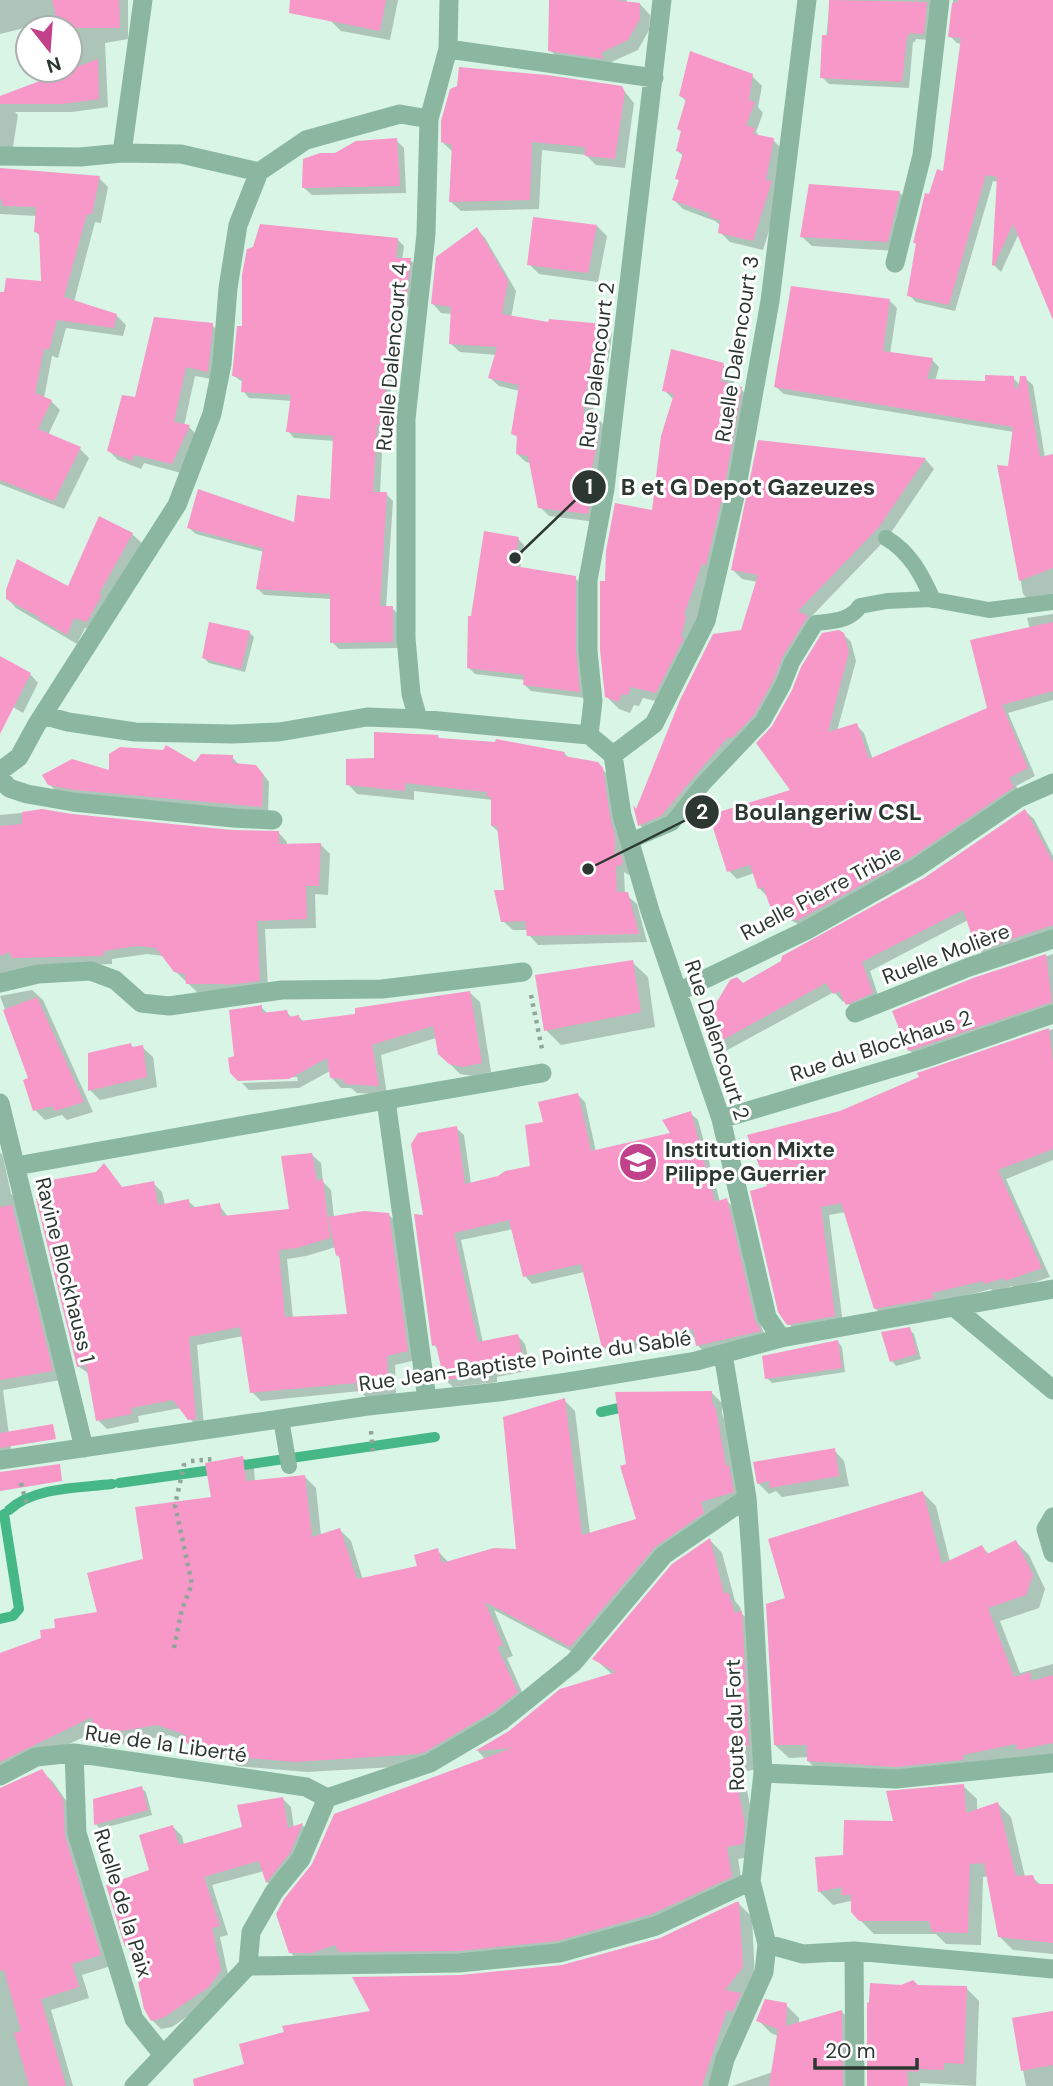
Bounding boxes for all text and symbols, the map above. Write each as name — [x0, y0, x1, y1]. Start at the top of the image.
north arrow — [14, 14, 84, 84]
text: N — [44, 51, 64, 79]
street label: Ruelle Dalencourt 3 — [708, 254, 766, 444]
street label: Ruelle Dalencourt 4 — [370, 262, 414, 452]
street label: Rue Dalencourt 2 — [573, 281, 621, 449]
callout: B et G Depot Gazeuzes — [572, 465, 889, 509]
text: B et G Depot Gazeuzes — [621, 472, 875, 502]
text: 1 — [585, 473, 593, 501]
callout: Boulangeriw CSL — [685, 790, 935, 834]
text: Boulangeriw CSL — [734, 797, 922, 827]
text: 2 — [696, 798, 708, 826]
street label: Ruelle Pierre Tribie — [736, 839, 906, 947]
street label: Ruelle Molière — [878, 917, 1014, 991]
street label: Rue Dalencourt 2 — [678, 956, 756, 1124]
street label: Rue du Blockhaus 2 — [787, 1003, 975, 1089]
place label: Institution Mixte Pilippe Guerrier — [665, 1136, 835, 1188]
school or university icon: Institution Mixte Pilippe Guerrier — [617, 1141, 659, 1183]
street label: Ravine Blockhauss 1 — [28, 1174, 102, 1366]
street label: Rue Jean-Baptiste Pointe du Sablé — [357, 1324, 693, 1398]
street label: Route du Fort — [719, 1659, 751, 1791]
street label: Rue de la Liberté — [83, 1719, 249, 1769]
street label: Ruelle de la Paix — [87, 1825, 159, 1981]
scale bar — [815, 2026, 916, 2070]
text: 20 m — [825, 2037, 876, 2065]

